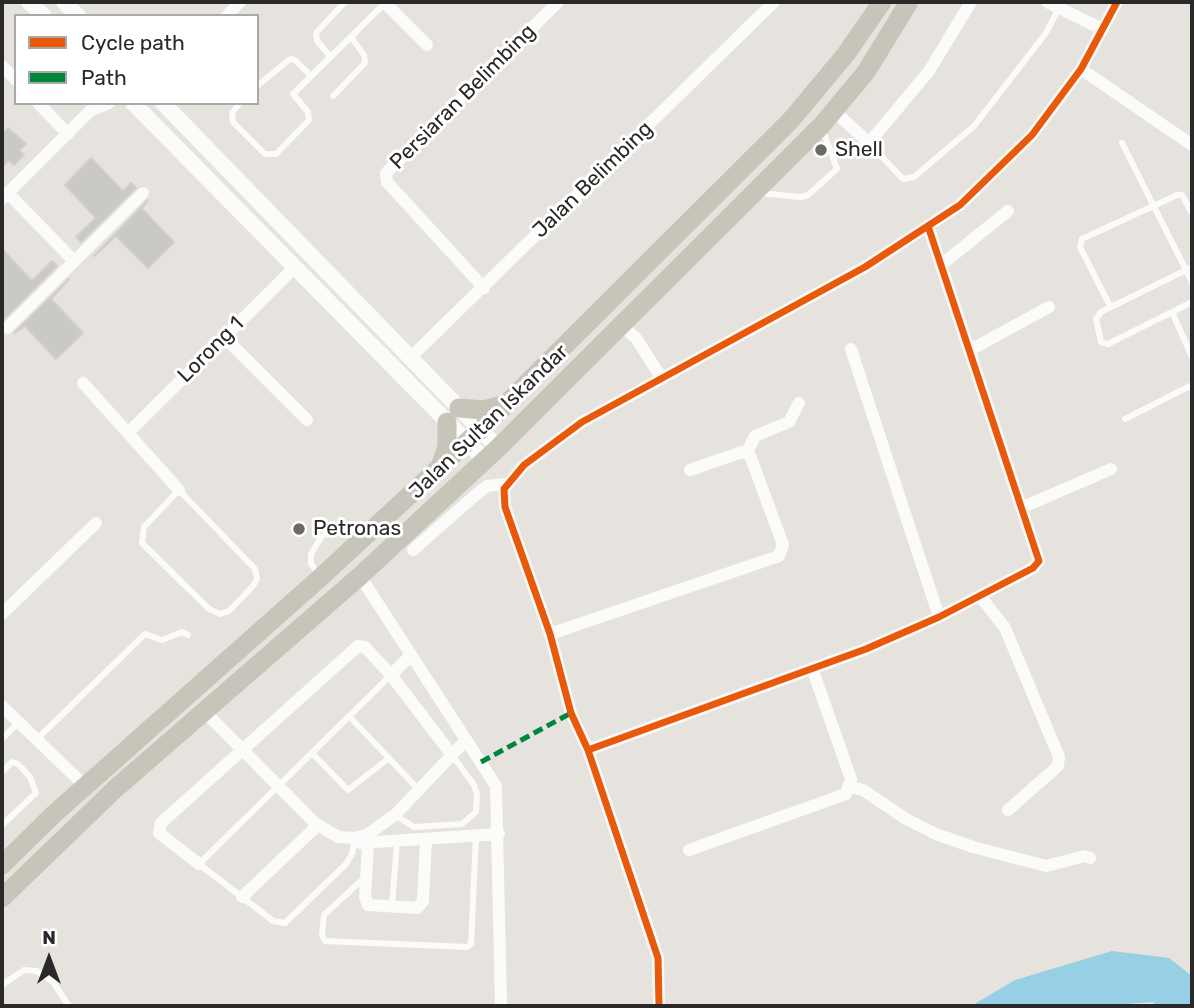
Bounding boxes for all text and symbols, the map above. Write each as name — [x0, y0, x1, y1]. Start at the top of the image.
legend — [14, 14, 259, 105]
street label: Persiaran Belimbing — [385, 19, 541, 175]
text: Cycle path — [81, 30, 185, 55]
text: Path — [81, 65, 127, 90]
street label: Jalan Belimbing — [528, 116, 658, 244]
place label: Shell — [835, 137, 883, 163]
marker: Shell — [813, 142, 829, 158]
street label: Lorong 1 — [173, 312, 249, 388]
street label: Jalan Sultan Iskandar — [404, 340, 574, 504]
place label: Petronas — [313, 516, 401, 542]
marker: Petronas — [291, 521, 307, 537]
north arrow — [14, 924, 84, 994]
text: N — [42, 926, 56, 949]

